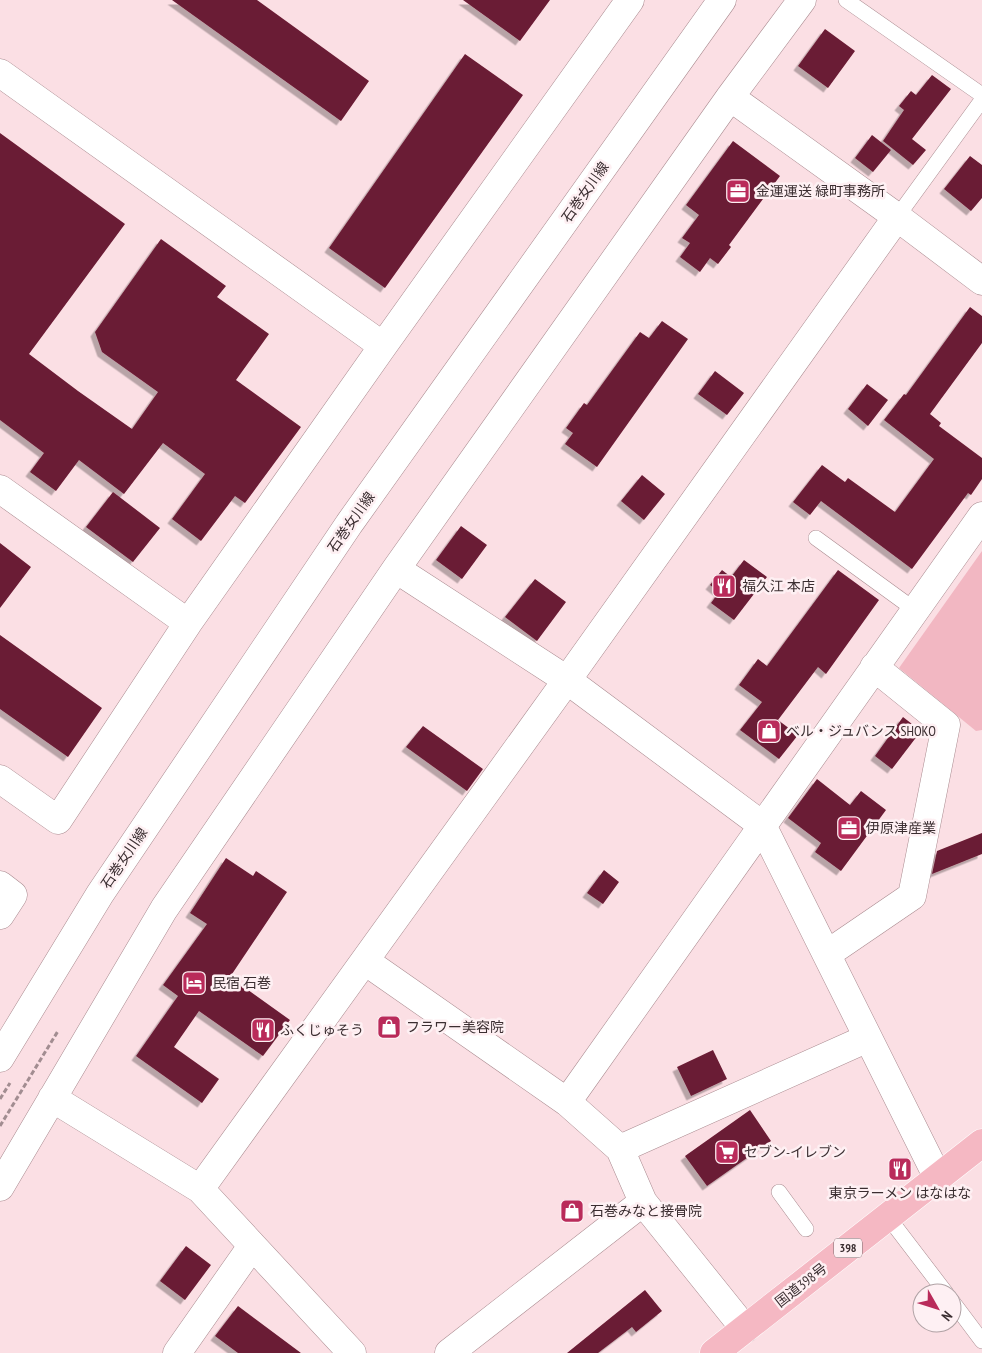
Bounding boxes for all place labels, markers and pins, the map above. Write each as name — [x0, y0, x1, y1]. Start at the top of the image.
office icon: 金運運送 緑町事務所 — [725, 178, 751, 204]
place label: 金運運送 緑町事務所 — [756, 182, 885, 200]
restaurant icon: 福久江 本店 — [711, 573, 737, 599]
place label: 福久江 本店 — [742, 577, 815, 595]
shop icon: ベル・ジュバンス SHOKO — [756, 718, 782, 744]
place label: ベル・ジュバンス SHOKO — [786, 722, 936, 740]
office icon: 伊原津産業 — [836, 815, 862, 841]
place label: 伊原津産業 — [866, 819, 936, 837]
hotel icon: 民宿 石巻 — [181, 970, 207, 996]
place label: 民宿 石巻 — [212, 974, 271, 992]
shop icon: フラワー美容院 — [376, 1014, 402, 1040]
restaurant icon: ふくじゅそう — [250, 1017, 276, 1043]
place label: フラワー美容院 — [406, 1018, 504, 1036]
place label: ふくじゅそう — [280, 1021, 364, 1039]
supermarket icon: セブン-イレブン — [714, 1139, 740, 1165]
place label: セブン-イレブン — [744, 1143, 846, 1161]
restaurant icon: 東京ラーメン はなはな — [887, 1156, 913, 1182]
place label: 東京ラーメン はなはな — [829, 1184, 971, 1202]
shop icon: 石巻みなと接骨院 — [559, 1198, 585, 1224]
place label: 石巻みなと接骨院 — [590, 1202, 702, 1220]

